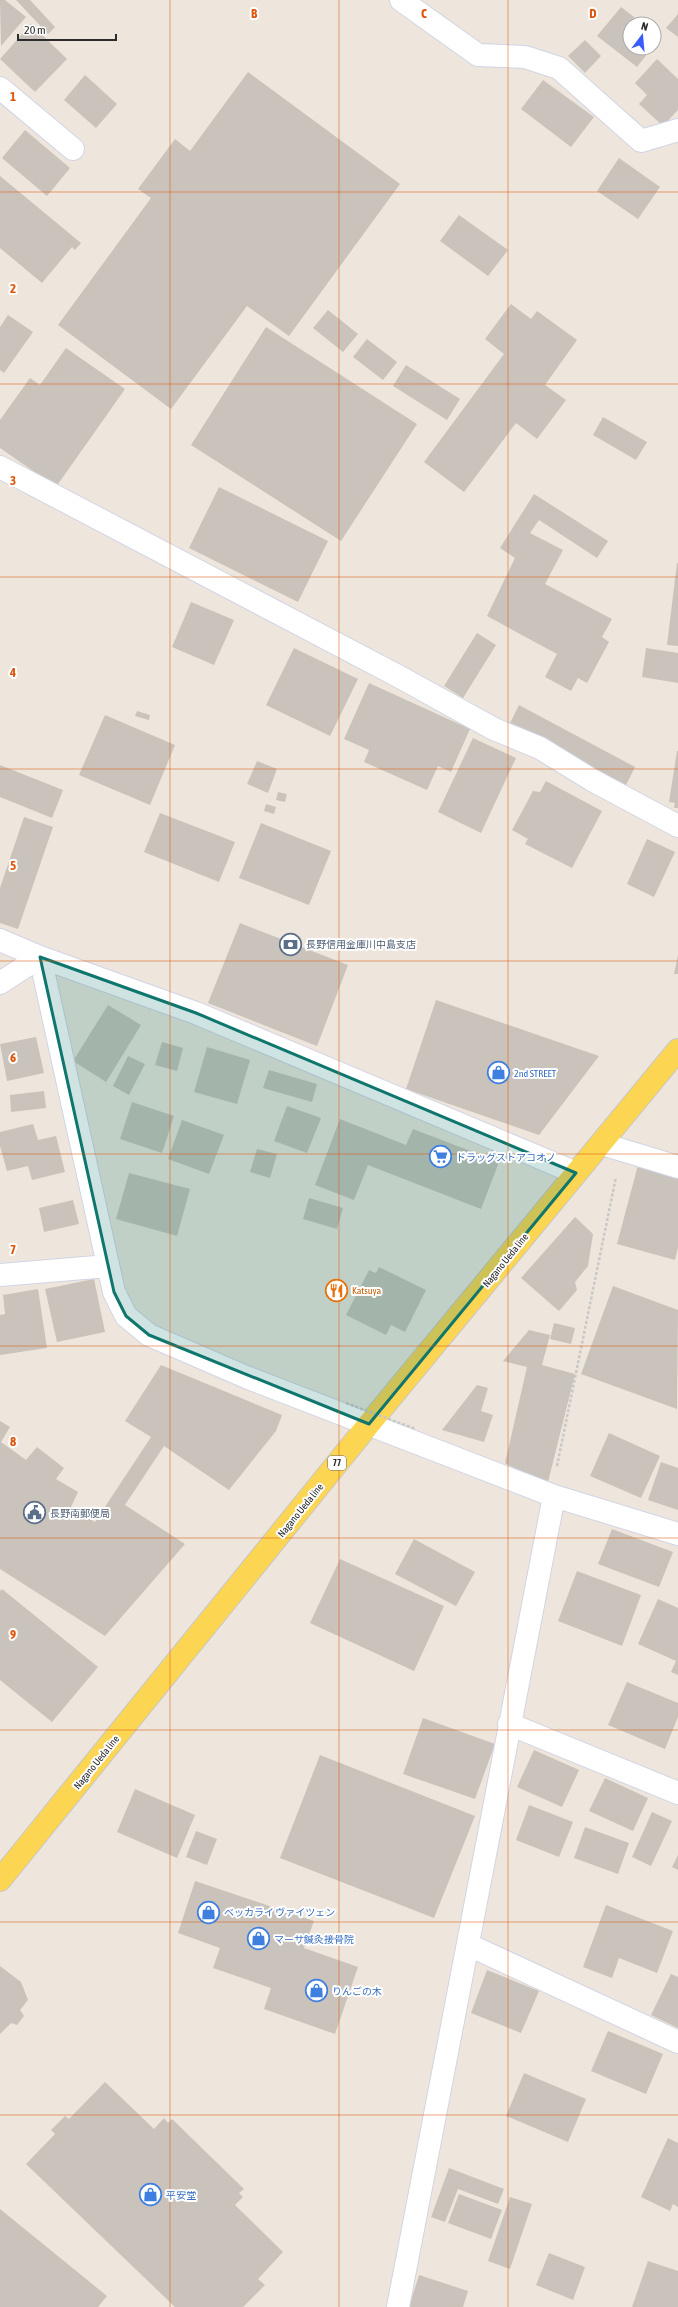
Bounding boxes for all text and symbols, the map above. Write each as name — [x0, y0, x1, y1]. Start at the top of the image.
text: B — [251, 6, 258, 21]
text: C — [421, 6, 427, 21]
text: D — [589, 6, 597, 21]
scale bar — [18, 16, 116, 42]
north arrow — [622, 16, 662, 56]
text: N — [640, 20, 650, 33]
text: 20 m — [24, 23, 46, 37]
text: 1 — [10, 89, 16, 104]
text: 2 — [10, 281, 16, 296]
text: 3 — [10, 473, 16, 488]
text: 4 — [9, 665, 16, 680]
text: 5 — [10, 858, 16, 873]
bank icon: 長野信用金庫川中島支店 — [277, 931, 303, 957]
place label: 長野信用金庫川中島支店 — [306, 939, 416, 950]
text: 6 — [10, 1050, 16, 1065]
shop icon: 2nd STREET — [486, 1060, 512, 1086]
place label: 2nd STREET — [514, 1068, 557, 1079]
supermarket icon: ドラッグストアコオノ — [428, 1144, 454, 1170]
place label: ドラッグストアコオノ — [456, 1152, 556, 1163]
street label: Nagano Ueda line — [480, 1231, 531, 1289]
text: 7 — [10, 1242, 16, 1257]
restaurant icon: Katsuya — [323, 1277, 349, 1303]
place label: Katsuya — [352, 1285, 382, 1296]
text: 8 — [10, 1434, 16, 1449]
road number: 77 — [328, 1456, 346, 1470]
street label: Nagano Ueda line — [275, 1481, 326, 1539]
public building icon: 長野南郵便局 — [22, 1500, 48, 1526]
place label: 長野南郵便局 — [50, 1508, 110, 1519]
text: 9 — [10, 1627, 16, 1642]
street label: Nagano Ueda line — [71, 1733, 122, 1791]
shop icon: ベッカライ ヴァイツェン — [195, 1899, 221, 1925]
place label: ベッカライ ヴァイツェン — [224, 1907, 335, 1918]
shop icon: マーサ鍼灸接骨院 — [246, 1926, 272, 1952]
place label: マーサ鍼灸接骨院 — [274, 1934, 354, 1945]
shop icon: りんごの木 — [303, 1978, 329, 2004]
place label: りんごの木 — [332, 1986, 382, 1997]
shop icon: 平安堂 — [137, 2182, 163, 2208]
place label: 平安堂 — [166, 2190, 196, 2201]

